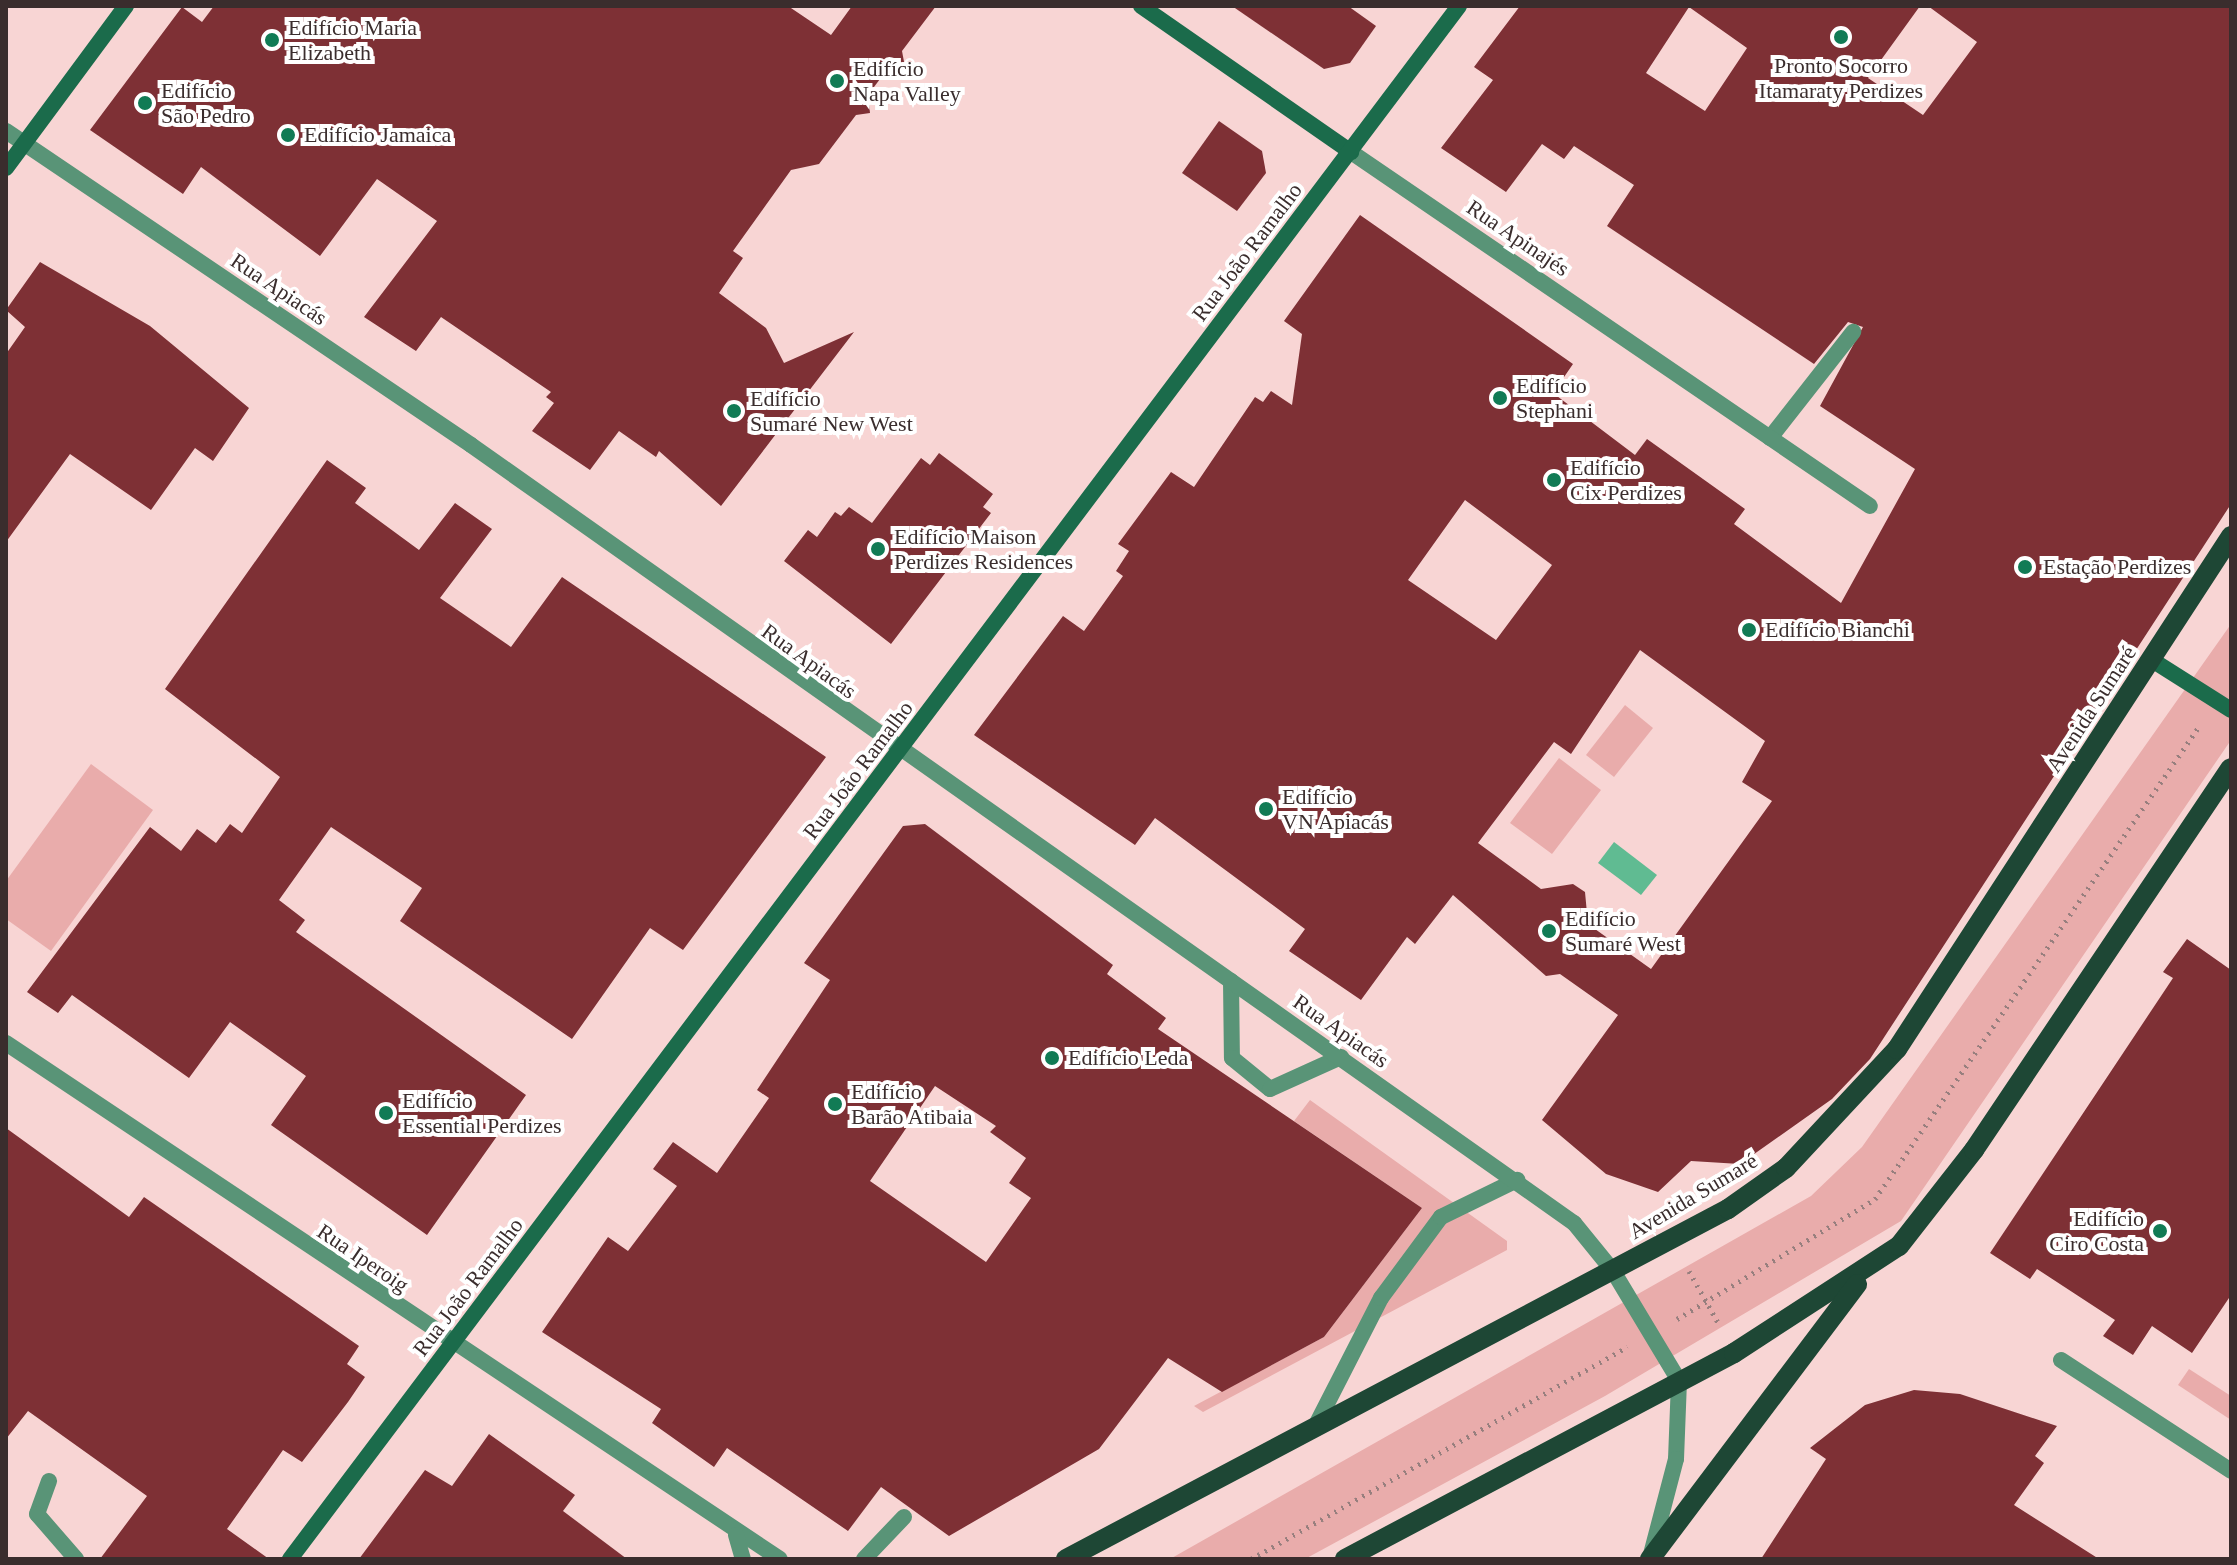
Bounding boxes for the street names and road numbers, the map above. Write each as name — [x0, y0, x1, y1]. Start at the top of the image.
street label: Rua João Ramalho — [1186, 178, 1308, 326]
street label: Rua Apinajés — [1461, 194, 1575, 282]
street label: Rua Apiacás — [225, 247, 333, 331]
street label: Rua Apiacás — [756, 617, 862, 705]
street label: Avenida Sumaré — [2040, 641, 2142, 777]
street label: Rua João Ramalho — [797, 696, 919, 844]
street label: Rua Apiacás — [1288, 988, 1394, 1074]
street label: Avenida Sumaré — [1624, 1147, 1762, 1245]
street label: Rua João Ramalho — [407, 1213, 529, 1361]
street label: Rua Iperoig — [312, 1218, 414, 1298]

